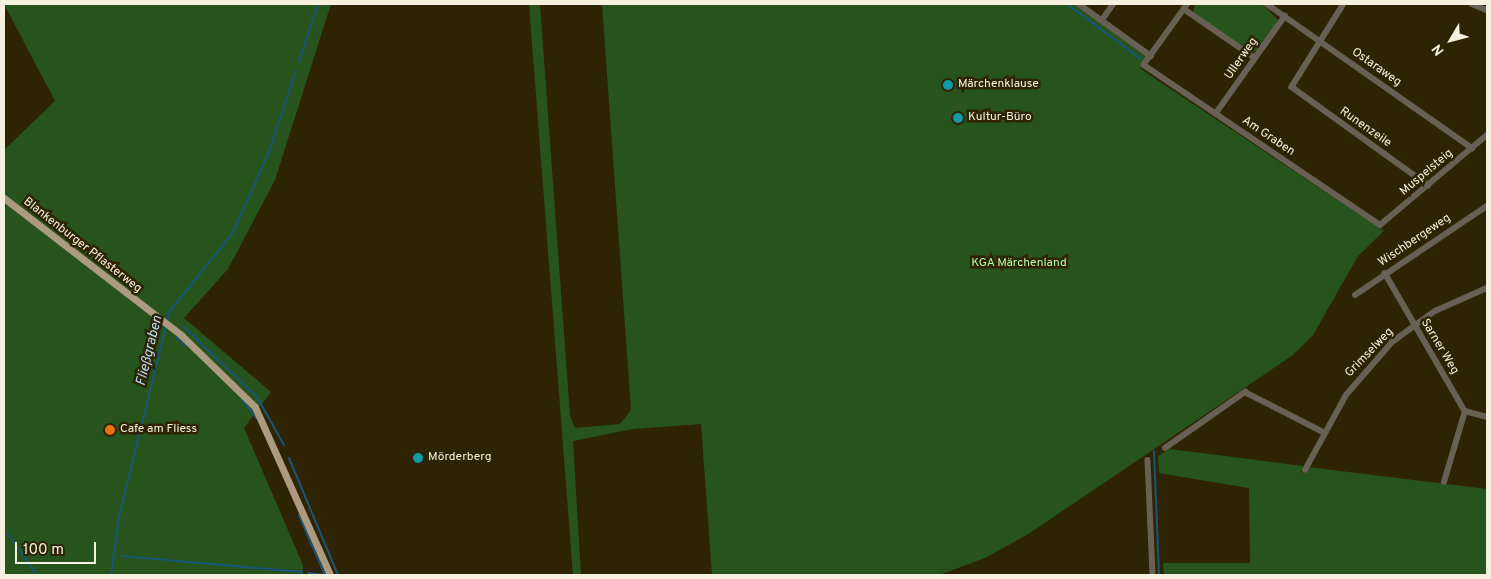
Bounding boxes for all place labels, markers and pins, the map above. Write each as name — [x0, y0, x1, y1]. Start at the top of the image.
place label: Märchenklause — [958, 78, 1039, 92]
marker: Märchenklause — [942, 79, 954, 91]
place label: Kultur-Büro — [968, 111, 1032, 125]
marker: Kultur-Büro — [952, 112, 964, 124]
place label: Cafe am Fliess — [120, 423, 197, 437]
marker: Cafe am Fliess — [104, 424, 116, 436]
place label: Mörderberg — [428, 451, 491, 465]
marker: Mörderberg — [412, 452, 424, 464]

